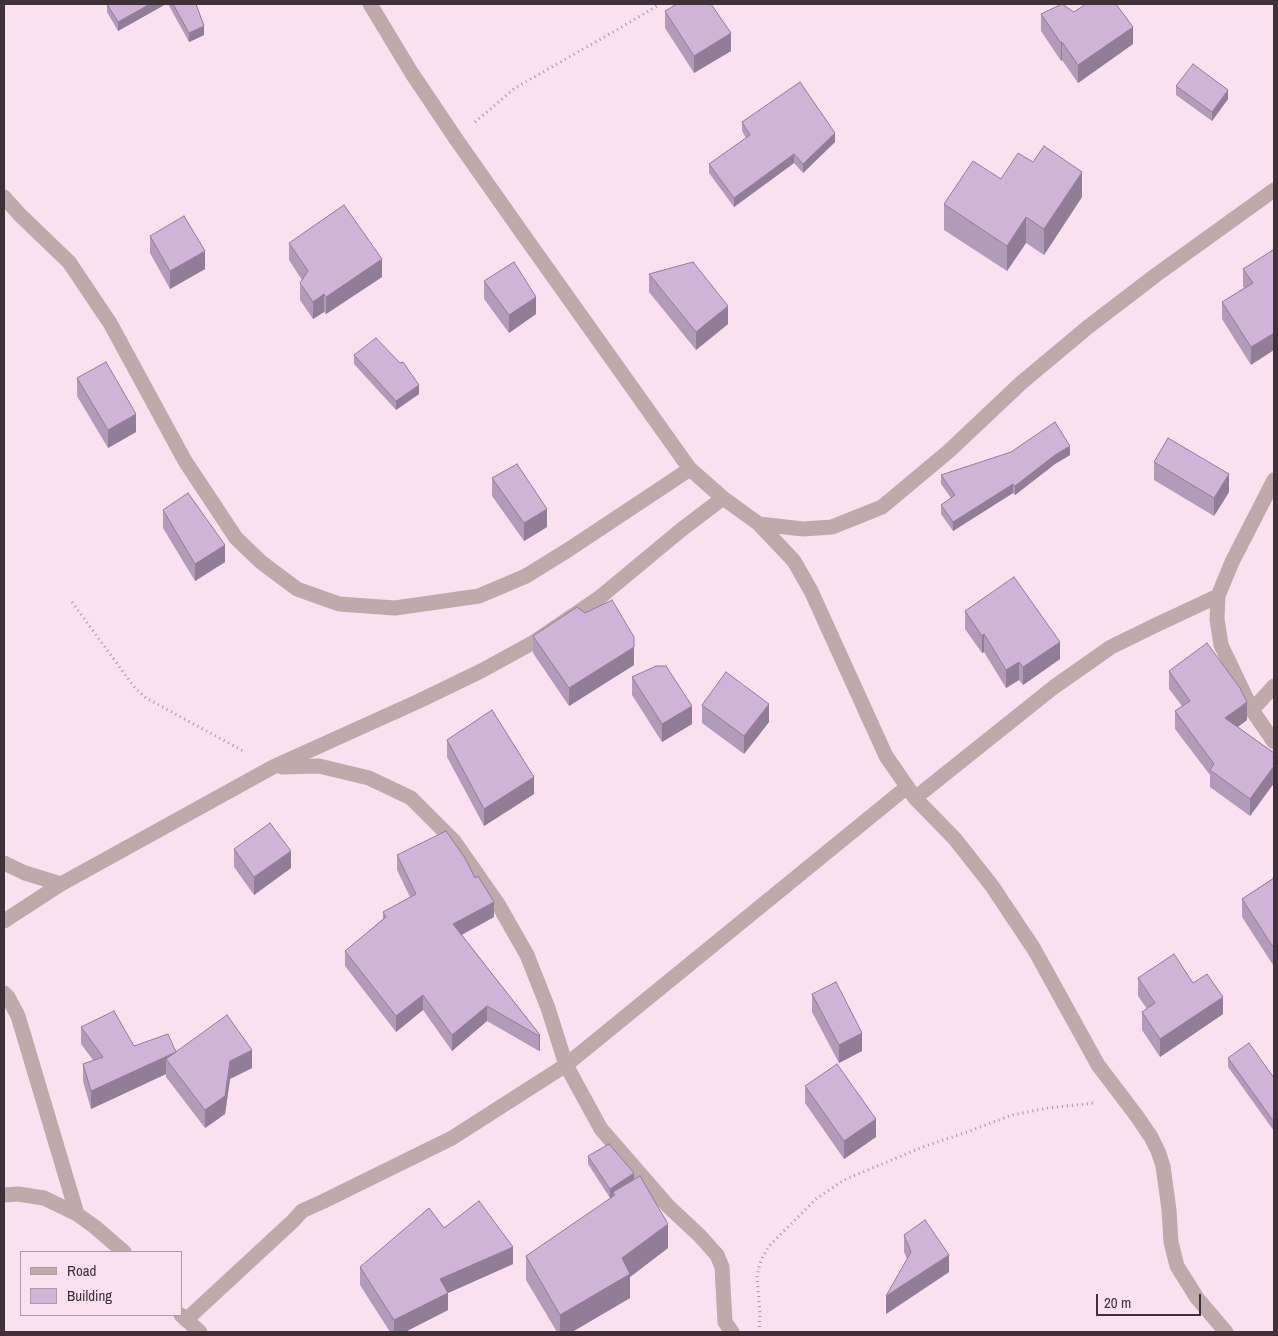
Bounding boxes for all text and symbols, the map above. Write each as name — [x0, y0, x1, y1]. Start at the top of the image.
legend — [20, 1251, 182, 1316]
text: Road — [67, 1260, 96, 1281]
scale bar — [1098, 1284, 1203, 1316]
text: Building — [67, 1285, 112, 1306]
text: 20 m — [1104, 1292, 1131, 1313]

